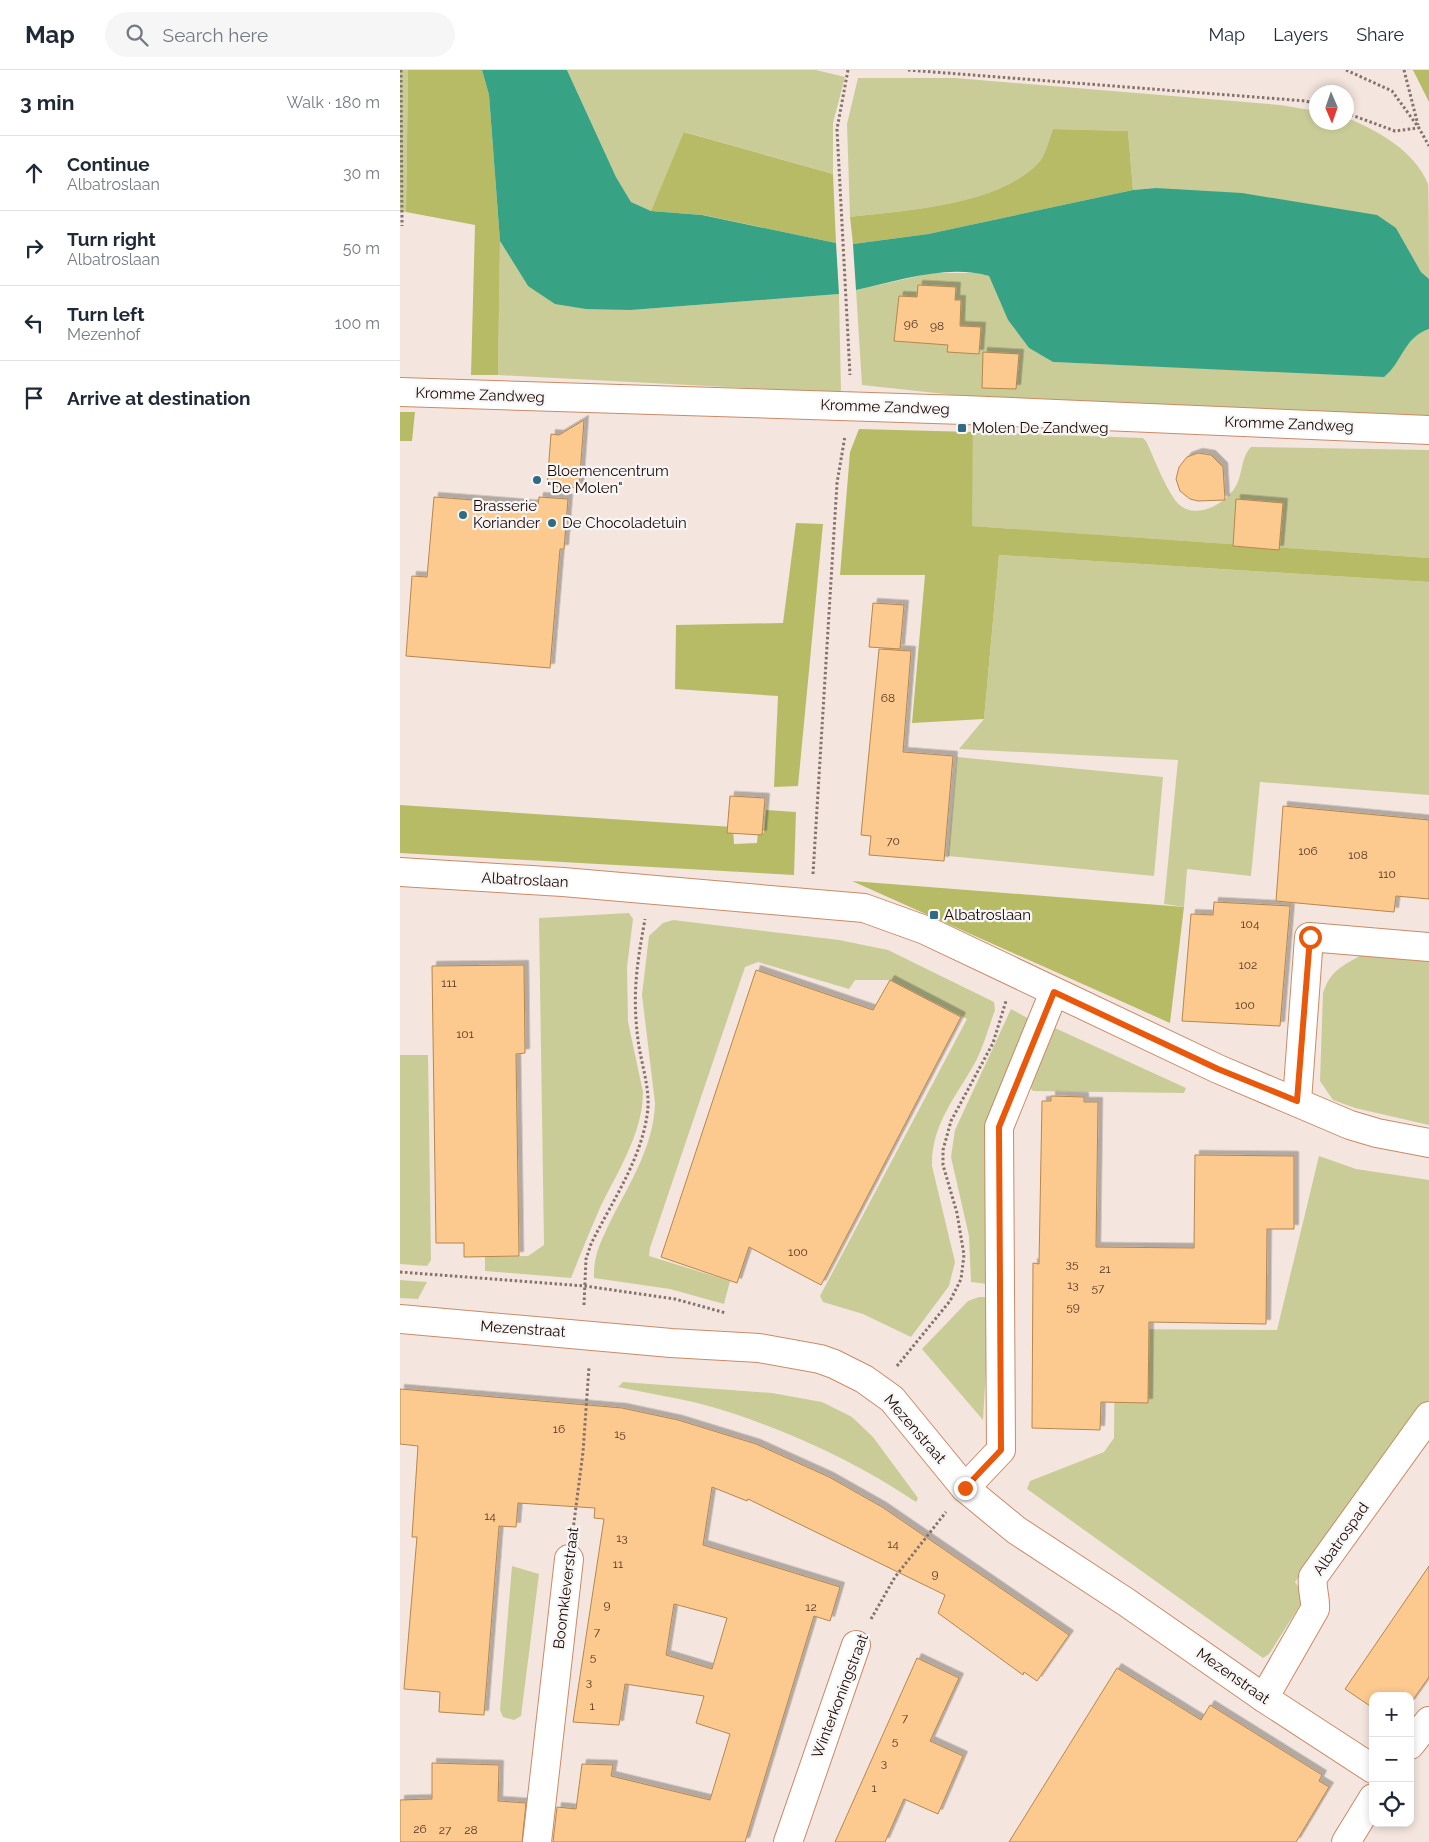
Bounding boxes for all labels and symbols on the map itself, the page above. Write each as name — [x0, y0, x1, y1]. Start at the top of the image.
north arrow — [1309, 85, 1354, 130]
house number: 96 — [904, 317, 918, 331]
house number: 98 — [930, 319, 944, 333]
street label: Kromme Zandweg — [415, 384, 545, 406]
street label: Kromme Zandweg — [820, 396, 950, 418]
street label: Kromme Zandweg — [1224, 413, 1354, 435]
place label: Molen De Zandweg — [972, 419, 1108, 437]
marker: Molen De Zandweg — [956, 422, 968, 434]
place label: Bloemencentrum "De Molen" — [547, 462, 669, 497]
marker: Bloemencentrum "De Molen" — [531, 474, 543, 486]
place label: Brasserie Koriander — [473, 497, 541, 532]
marker: Brasserie Koriander — [457, 509, 469, 521]
place label: De Chocoladetuin — [562, 514, 687, 532]
marker: De Chocoladetuin — [546, 517, 558, 529]
house number: 68 — [881, 691, 895, 705]
house number: 70 — [886, 834, 900, 848]
house number: 106 — [1298, 844, 1318, 858]
house number: 108 — [1348, 848, 1368, 862]
house number: 110 — [1378, 867, 1396, 881]
street label: Albatroslaan — [481, 869, 569, 891]
place label: Albatroslaan — [944, 906, 1031, 924]
marker: Albatroslaan — [928, 909, 940, 921]
house number: 104 — [1240, 917, 1260, 931]
route start — [1299, 926, 1322, 949]
house number: 102 — [1239, 958, 1257, 972]
house number: 111 — [441, 976, 457, 990]
house number: 100 — [1235, 998, 1255, 1012]
house number: 101 — [456, 1027, 474, 1041]
house number: 100 — [788, 1245, 808, 1259]
house number: 35 — [1066, 1257, 1079, 1271]
house number: 21 — [1099, 1262, 1111, 1276]
house number: 13 — [1067, 1278, 1079, 1292]
house number: 57 — [1092, 1281, 1105, 1295]
house number: 59 — [1066, 1300, 1080, 1314]
street label: Mezenstraat — [480, 1317, 566, 1341]
street label: Mezenstraat — [880, 1391, 950, 1467]
house number: 16 — [553, 1422, 565, 1436]
house number: 15 — [614, 1427, 626, 1441]
route end — [954, 1477, 977, 1500]
street label: Albatrospad — [1309, 1499, 1373, 1579]
house number: 14 — [484, 1509, 496, 1523]
street label: Boomkleverstraat — [550, 1526, 582, 1650]
house number: 13 — [616, 1531, 628, 1545]
house number: 14 — [887, 1537, 899, 1551]
house number: 11 — [613, 1557, 623, 1571]
house number: 9 — [931, 1567, 939, 1581]
house number: 9 — [603, 1598, 611, 1612]
house number: 12 — [805, 1600, 817, 1614]
house number: 7 — [594, 1625, 601, 1639]
street label: Winterkoningstraat — [808, 1631, 872, 1761]
street label: Mezenstraat — [1193, 1644, 1273, 1708]
house number: 5 — [590, 1650, 597, 1664]
house number: 3 — [586, 1675, 592, 1689]
house number: 1 — [589, 1699, 595, 1713]
house number: 7 — [902, 1711, 909, 1725]
house number: 5 — [892, 1734, 899, 1748]
house number: 3 — [881, 1756, 887, 1770]
house number: 1 — [871, 1781, 877, 1795]
house number: 26 — [413, 1822, 427, 1836]
house number: 27 — [439, 1823, 452, 1837]
house number: 28 — [464, 1823, 478, 1837]

